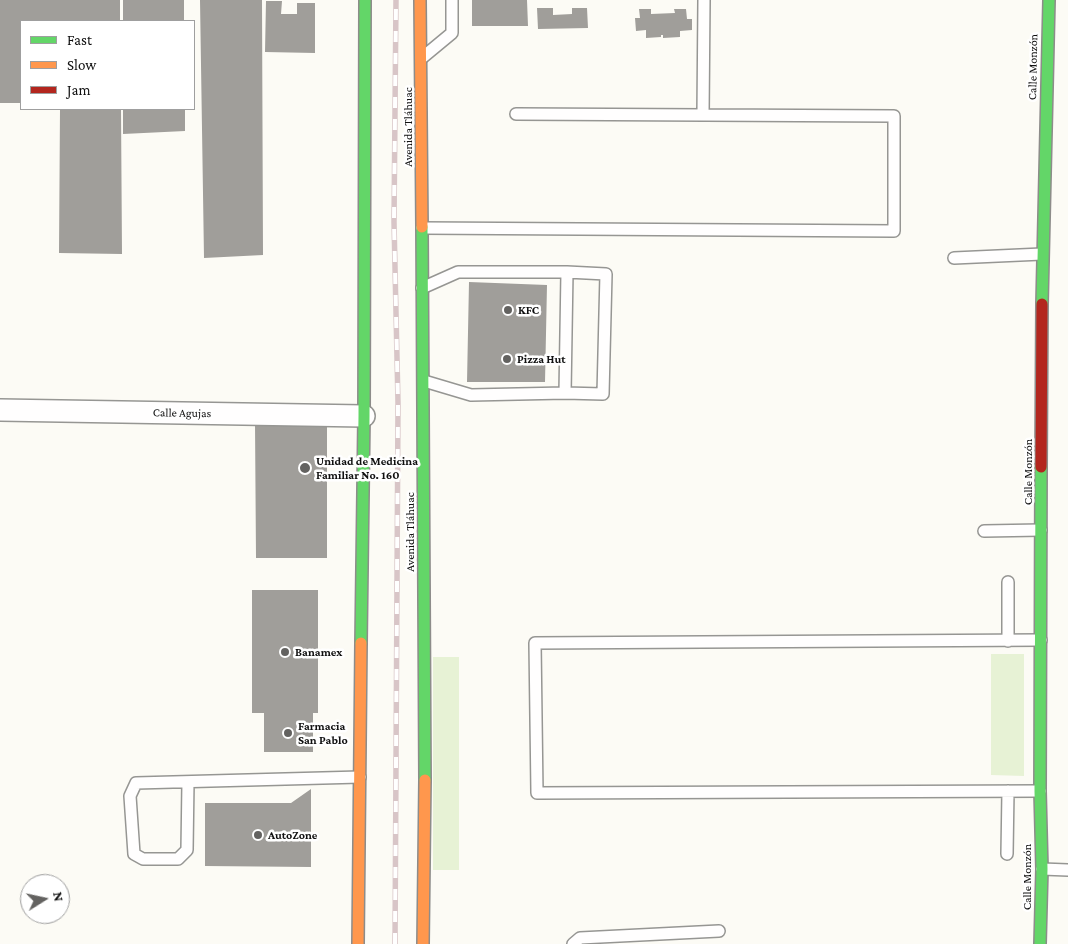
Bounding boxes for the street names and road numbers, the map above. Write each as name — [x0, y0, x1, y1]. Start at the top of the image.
street label: Calle Monzón — [1025, 34, 1041, 100]
street label: Avenida Tláhuac — [401, 87, 415, 167]
street label: Calle Agujas — [153, 405, 211, 421]
street label: Calle Monzón — [1021, 439, 1035, 505]
street label: Avenida Tláhuac — [403, 492, 417, 572]
street label: Calle Monzón — [1020, 844, 1034, 910]

